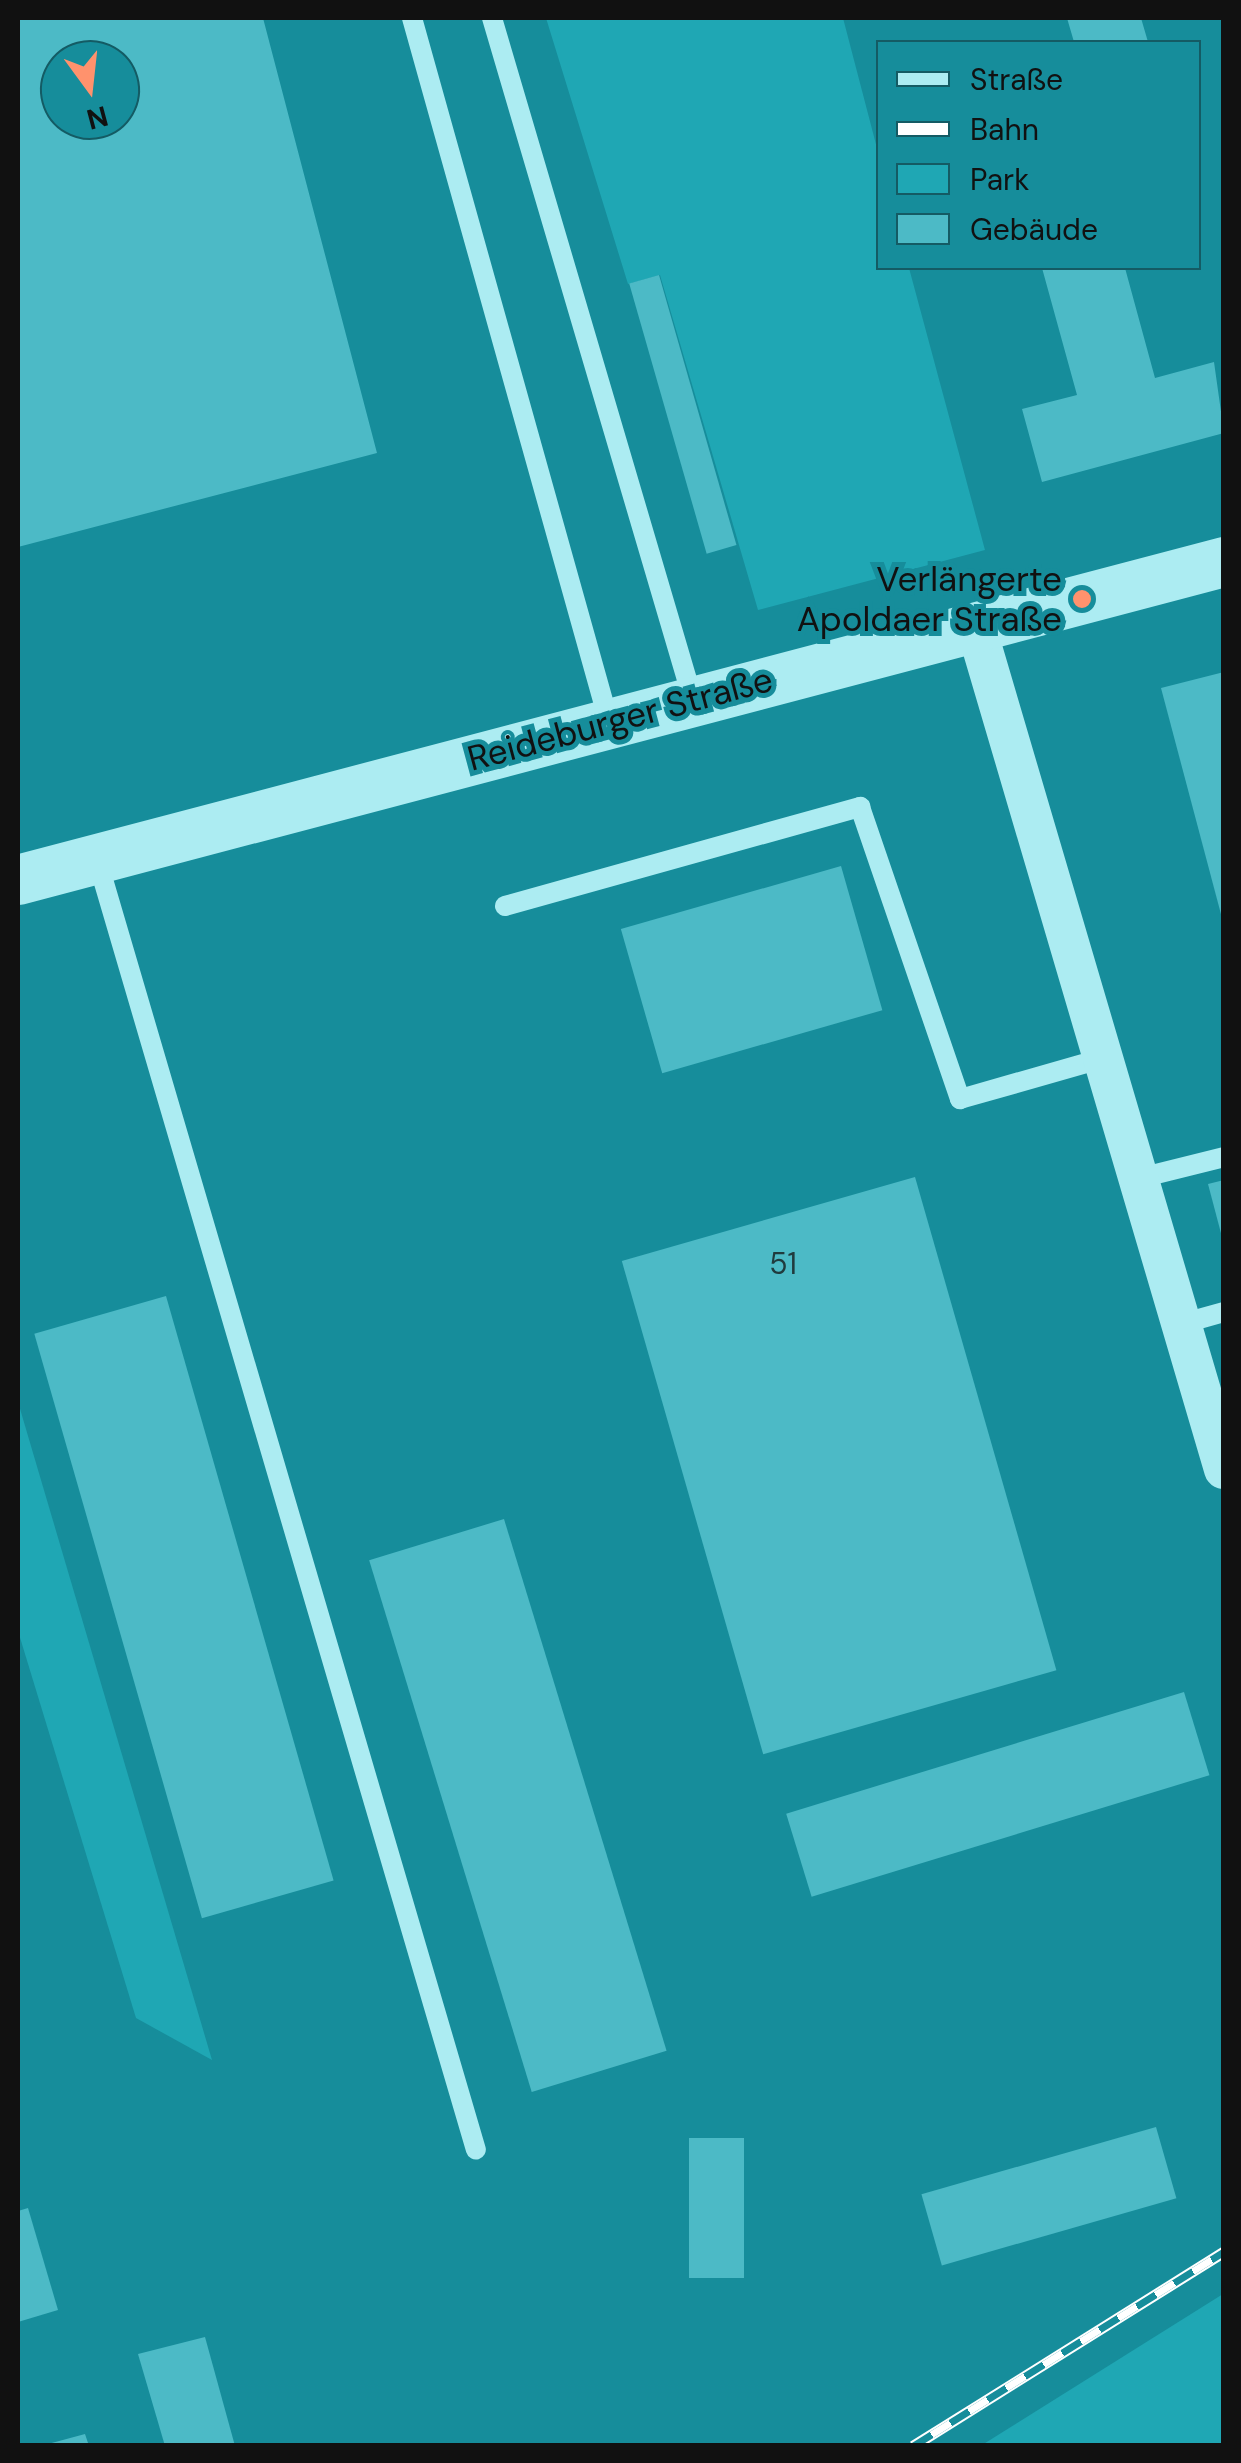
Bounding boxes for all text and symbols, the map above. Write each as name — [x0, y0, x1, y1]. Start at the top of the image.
north arrow — [40, 40, 140, 140]
legend — [876, 40, 1201, 270]
text: Straße — [970, 60, 1063, 99]
text: N — [83, 97, 112, 138]
text: Bahn — [970, 110, 1039, 149]
text: Park — [970, 160, 1029, 199]
text: Gebäude — [970, 210, 1098, 249]
place label: Verlängerte Apoldaer Straße — [797, 558, 1062, 640]
marker: Verlängerte Apoldaer Straße — [1071, 588, 1093, 610]
street label: Reideburger Straße — [463, 658, 777, 780]
house number: 51 — [769, 1246, 797, 1282]

